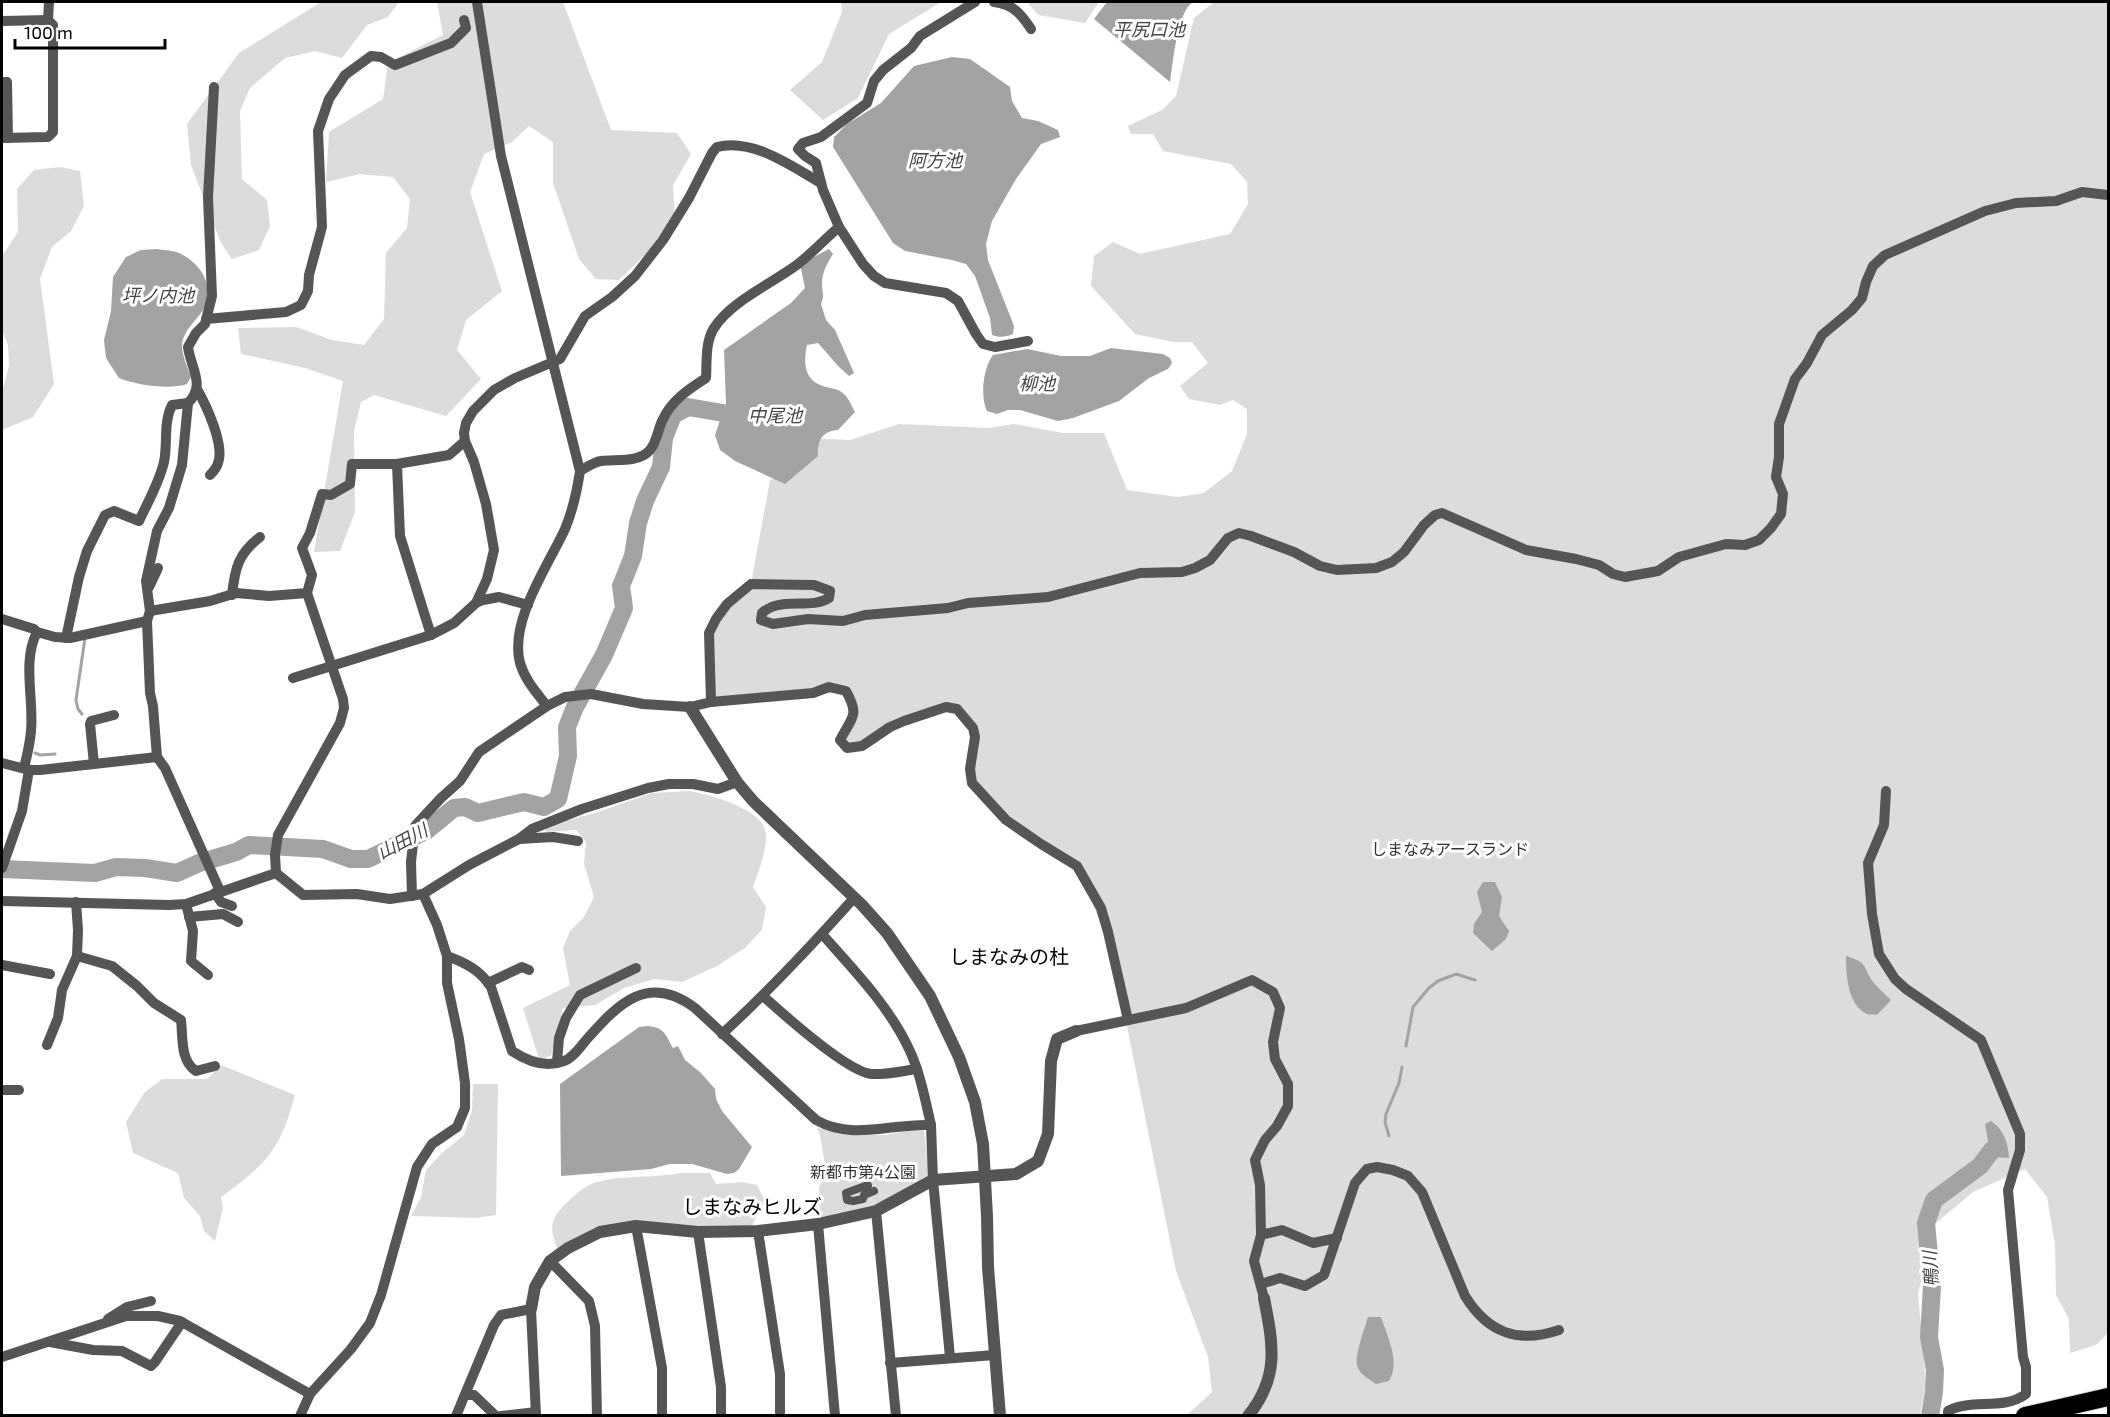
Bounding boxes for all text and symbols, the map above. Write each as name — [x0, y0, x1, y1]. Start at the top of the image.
scale bar — [15, 12, 165, 50]
water label: 平尻口池 — [1113, 18, 1187, 40]
text: 100 m — [24, 21, 73, 43]
water label: 阿方池 — [908, 149, 964, 171]
water label: 坪ノ内池 — [122, 284, 196, 306]
water label: 柳池 — [1019, 372, 1057, 394]
water label: 中尾池 — [748, 404, 804, 426]
water label: 山田川 — [373, 818, 433, 863]
park label: しまなみアースランド — [1371, 839, 1529, 858]
district label: しまなみの杜 — [949, 944, 1069, 968]
park label: 新都市第4公園 — [810, 1162, 916, 1181]
district label: しまなみヒルズ — [682, 1194, 822, 1218]
water label: 鴨川 — [1918, 1248, 1942, 1288]

